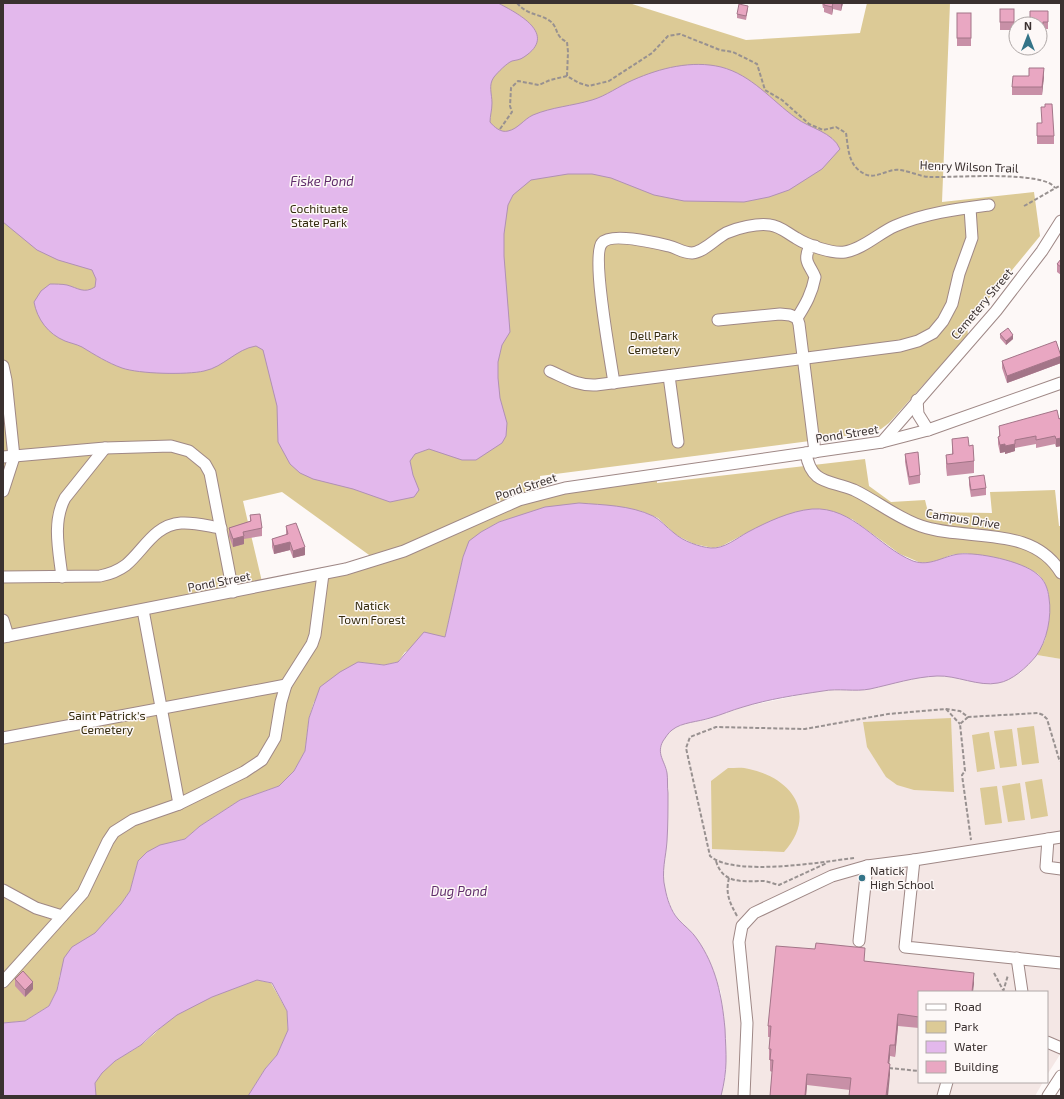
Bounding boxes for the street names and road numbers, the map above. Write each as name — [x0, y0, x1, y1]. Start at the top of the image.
street label: Henry Wilson Trail — [919, 157, 1019, 175]
street label: Cemetery Street — [948, 265, 1015, 342]
street label: Pond Street — [814, 421, 880, 445]
street label: Pond Street — [493, 469, 559, 503]
street label: Campus Drive — [925, 505, 1001, 531]
street label: Pond Street — [186, 568, 252, 594]

